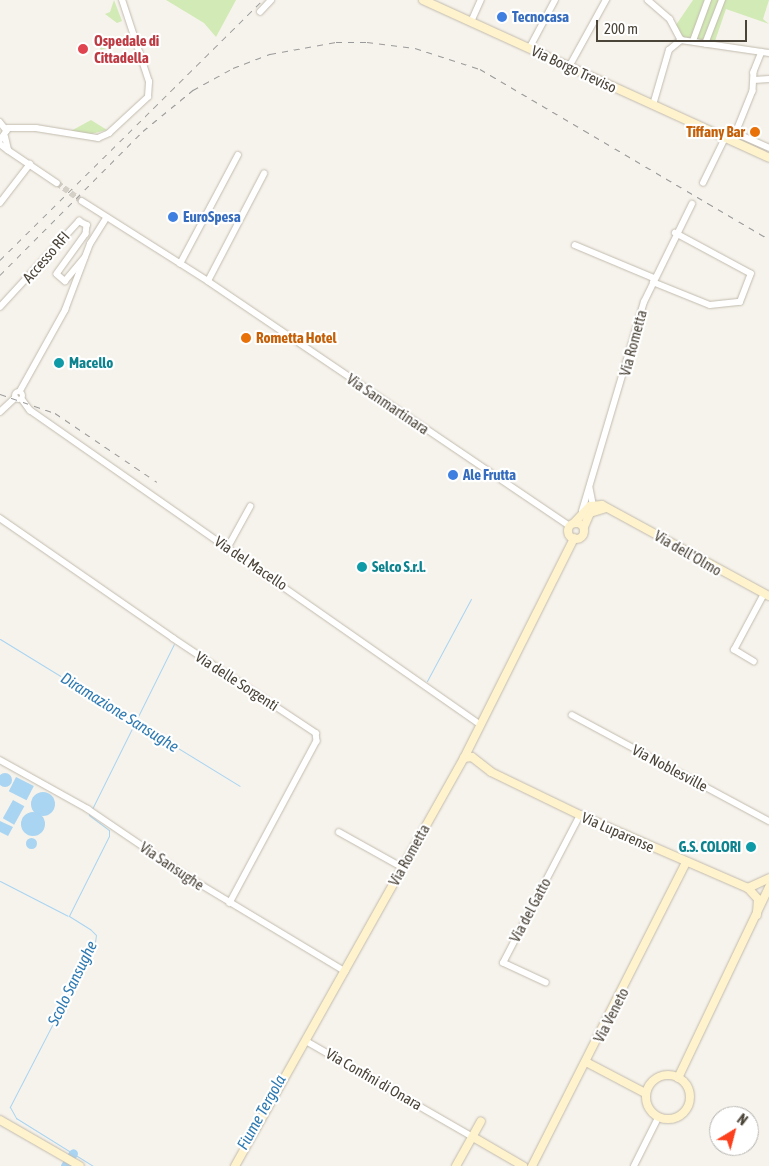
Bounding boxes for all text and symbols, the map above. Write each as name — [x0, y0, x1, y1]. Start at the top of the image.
place label: Tecnocasa — [512, 8, 569, 26]
scale bar — [599, 10, 750, 42]
marker: Tecnocasa — [496, 11, 508, 23]
text: 200 m — [604, 20, 638, 37]
place label: Ospedale di Cittadella — [94, 31, 159, 66]
street label: Via Borgo Treviso — [529, 41, 619, 97]
marker: Ospedale di Cittadella — [76, 42, 90, 56]
place label: Tiffany Bar — [686, 123, 745, 141]
marker: Tiffany Bar — [749, 126, 761, 138]
place label: EuroSpesa — [183, 208, 241, 226]
marker: EuroSpesa — [167, 211, 179, 223]
street label: Accesso RFI — [19, 228, 73, 286]
street label: Via Rometta — [616, 308, 650, 378]
place label: Rometta Hotel — [256, 329, 337, 347]
marker: Rometta Hotel — [240, 332, 252, 344]
place label: Macello — [69, 354, 113, 372]
marker: Macello — [53, 357, 65, 369]
street label: Via Sanmartinara — [343, 370, 433, 438]
place label: Ale Frutta — [463, 466, 516, 484]
marker: Ale Frutta — [447, 469, 459, 481]
street label: Via dell'Olmo — [651, 527, 725, 579]
street label: Via del Macello — [211, 532, 291, 594]
place label: Selco S.r.l. — [372, 558, 426, 576]
marker: Selco S.r.l. — [356, 561, 368, 573]
street label: Via delle Sorgenti — [192, 647, 282, 715]
water label: Diramazione Sansughe — [58, 668, 182, 756]
street label: Via Noblesville — [629, 741, 711, 795]
street label: Via Luparense — [579, 808, 657, 856]
street label: Via Rometta — [385, 821, 433, 889]
street label: Via Sansughe — [137, 838, 207, 894]
place label: G.S. COLORI — [679, 838, 741, 856]
marker: G.S. COLORI — [745, 841, 757, 853]
street label: Via del Gatto — [506, 875, 554, 945]
water label: Scolo Sansughe — [43, 938, 101, 1028]
street label: Via Veneto — [590, 985, 632, 1045]
street label: Via Confini di Onara — [323, 1044, 425, 1114]
water label: Fiume Tergola — [233, 1071, 289, 1153]
north arrow — [709, 1106, 759, 1156]
text: N — [734, 1111, 751, 1129]

